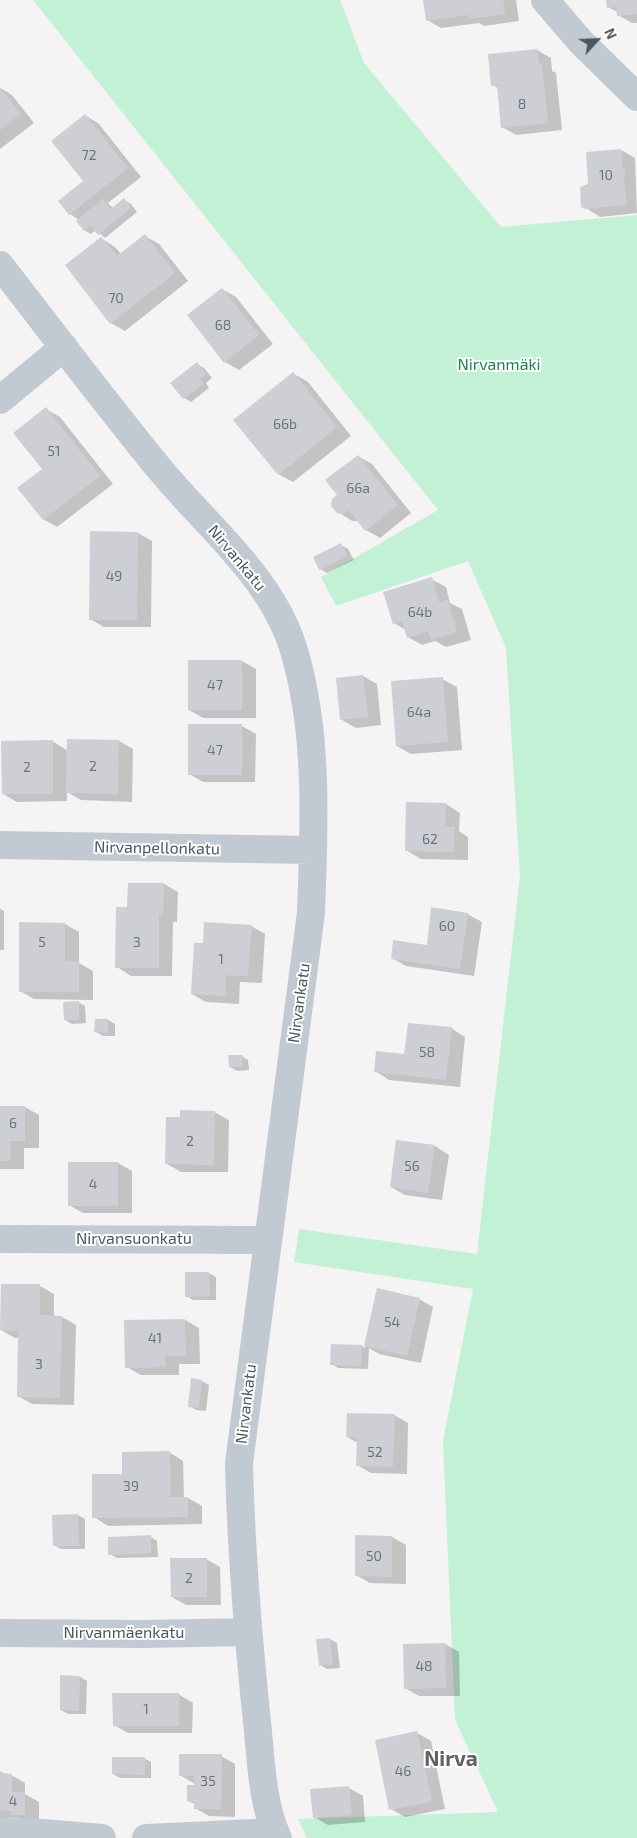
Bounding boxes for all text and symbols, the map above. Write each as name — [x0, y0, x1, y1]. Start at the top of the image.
north arrow — [572, 15, 622, 65]
text: N — [601, 25, 621, 42]
house number: 8 — [518, 96, 526, 112]
house number: 72 — [81, 147, 97, 163]
house number: 10 — [599, 167, 613, 183]
house number: 70 — [108, 290, 124, 306]
house number: 68 — [215, 317, 231, 333]
park label: Nirvanmäki — [457, 355, 541, 375]
house number: 66b — [273, 416, 297, 432]
house number: 51 — [47, 443, 61, 459]
house number: 66a — [346, 480, 370, 496]
street label: Nirvankatu — [204, 521, 270, 595]
house number: 49 — [106, 568, 122, 584]
house number: 64b — [408, 604, 432, 620]
house number: 47 — [207, 677, 223, 693]
house number: 64a — [407, 704, 431, 720]
house number: 47 — [207, 742, 223, 758]
house number: 2 — [89, 758, 97, 774]
house number: 2 — [23, 759, 31, 775]
house number: 62 — [422, 831, 438, 847]
street label: Nirvanpellonkatu — [94, 837, 220, 859]
house number: 60 — [439, 918, 455, 934]
house number: 5 — [38, 934, 46, 950]
house number: 3 — [133, 934, 141, 950]
house number: 1 — [218, 951, 224, 967]
street label: Nirvankatu — [284, 962, 314, 1044]
house number: 58 — [419, 1044, 435, 1060]
house number: 6 — [9, 1115, 17, 1131]
house number: 2 — [186, 1133, 194, 1149]
house number: 56 — [404, 1158, 420, 1174]
house number: 4 — [89, 1176, 97, 1192]
street label: Nirvansuonkatu — [76, 1229, 192, 1249]
house number: 54 — [384, 1314, 400, 1330]
house number: 41 — [148, 1330, 162, 1346]
house number: 3 — [35, 1356, 43, 1372]
street label: Nirvankatu — [232, 1363, 260, 1445]
house number: 52 — [367, 1444, 383, 1460]
house number: 39 — [123, 1478, 139, 1494]
house number: 50 — [366, 1548, 382, 1564]
house number: 2 — [185, 1570, 193, 1586]
street label: Nirvanmäenkatu — [64, 1623, 184, 1643]
house number: 48 — [415, 1658, 433, 1674]
house number: 1 — [143, 1701, 149, 1717]
district label: Nirva — [424, 1746, 478, 1772]
house number: 46 — [395, 1763, 411, 1779]
house number: 35 — [200, 1773, 216, 1789]
house number: 4 — [9, 1793, 17, 1809]

